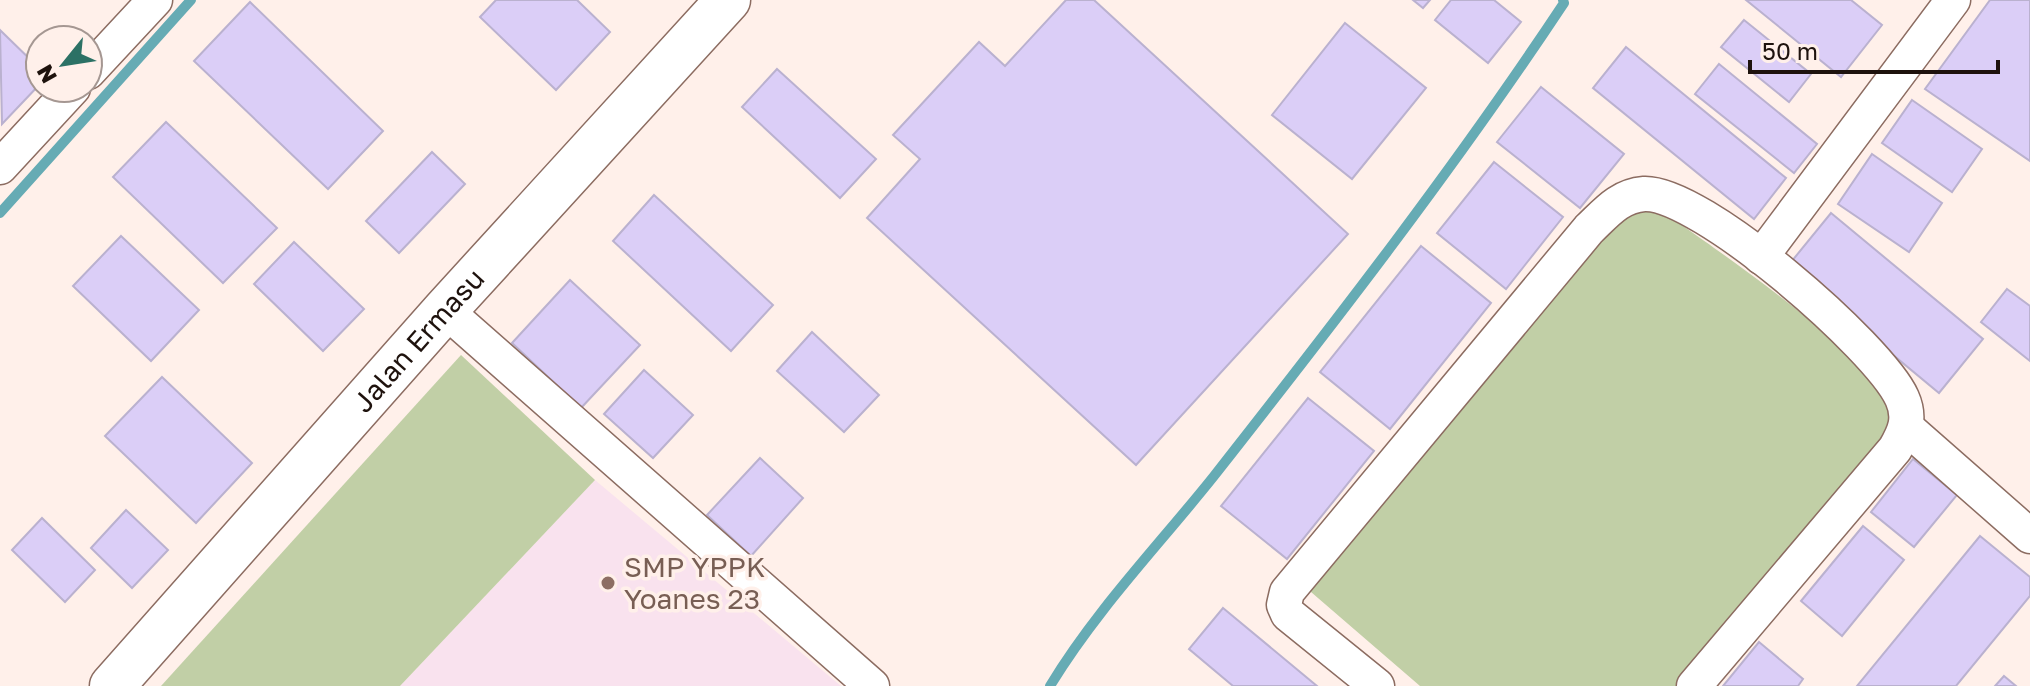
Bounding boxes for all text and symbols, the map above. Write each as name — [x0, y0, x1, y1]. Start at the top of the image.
north arrow — [24, 24, 104, 104]
scale bar — [1750, 24, 1998, 74]
text: 50 m — [1762, 36, 1818, 65]
text: N — [30, 60, 62, 88]
street label: Jalan Ermasu — [346, 261, 491, 418]
place label: SMP YPPK Yoanes 23 — [624, 550, 765, 615]
marker: SMP YPPK Yoanes 23 — [599, 574, 617, 592]

